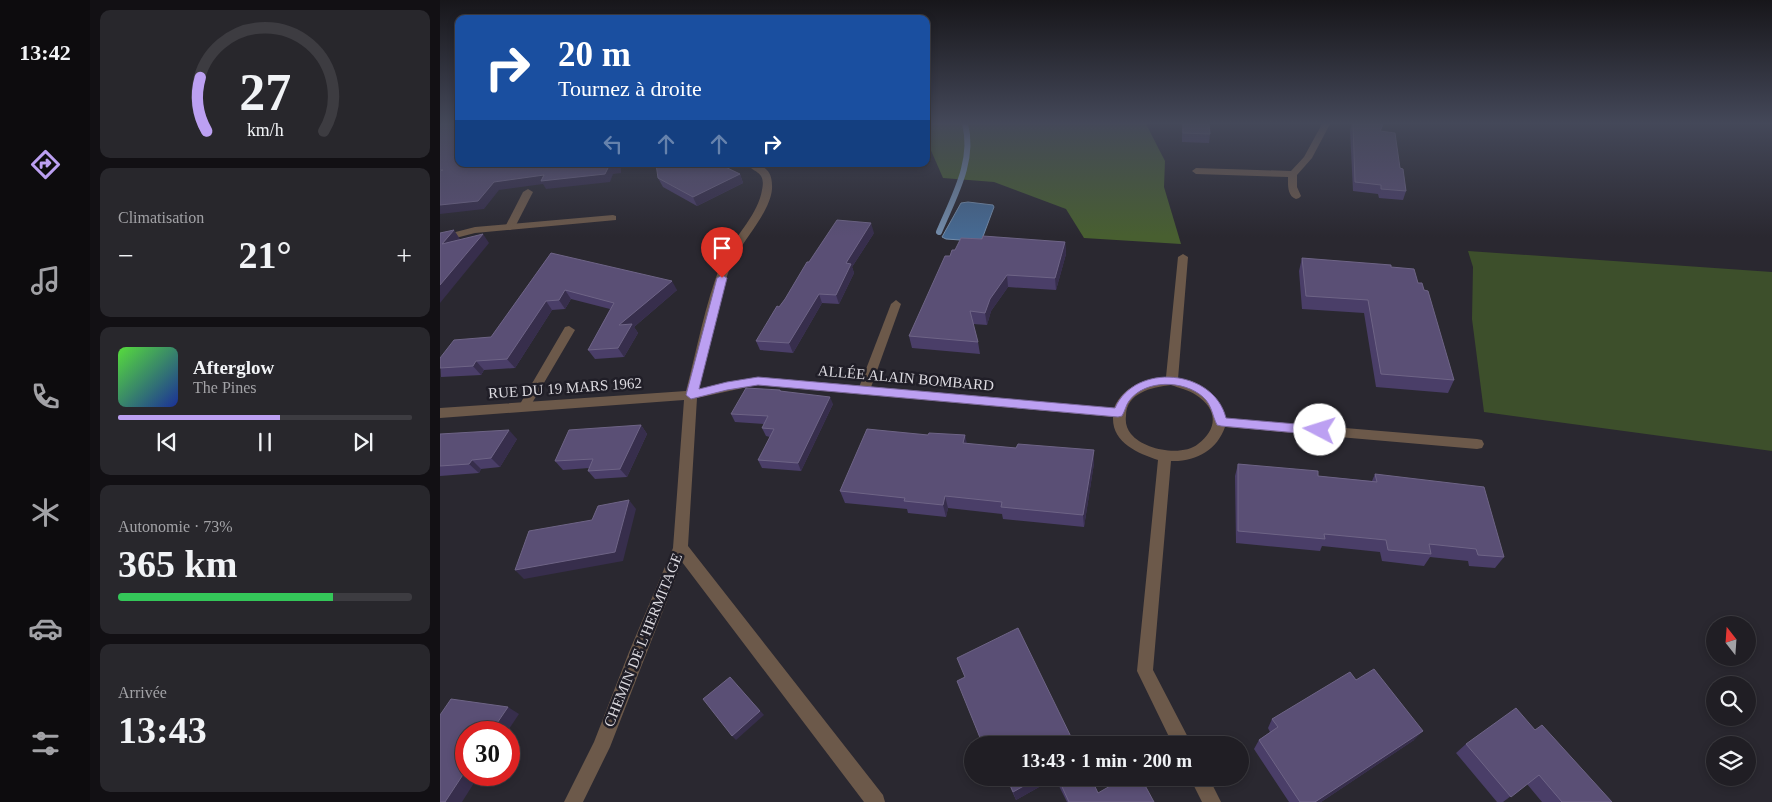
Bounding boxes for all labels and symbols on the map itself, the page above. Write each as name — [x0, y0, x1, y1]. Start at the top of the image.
pin — [701, 227, 743, 278]
street label: ALLÉE ALAIN BOMBARD — [817, 362, 995, 394]
street label: RUE DU 19 MARS 1962 — [488, 375, 642, 401]
position arrow — [1293, 403, 1345, 455]
street label: CHEMIN DE L'HERMITAGE — [601, 551, 685, 729]
north arrow — [1706, 616, 1756, 666]
speed limit sign: 30 — [455, 721, 520, 786]

